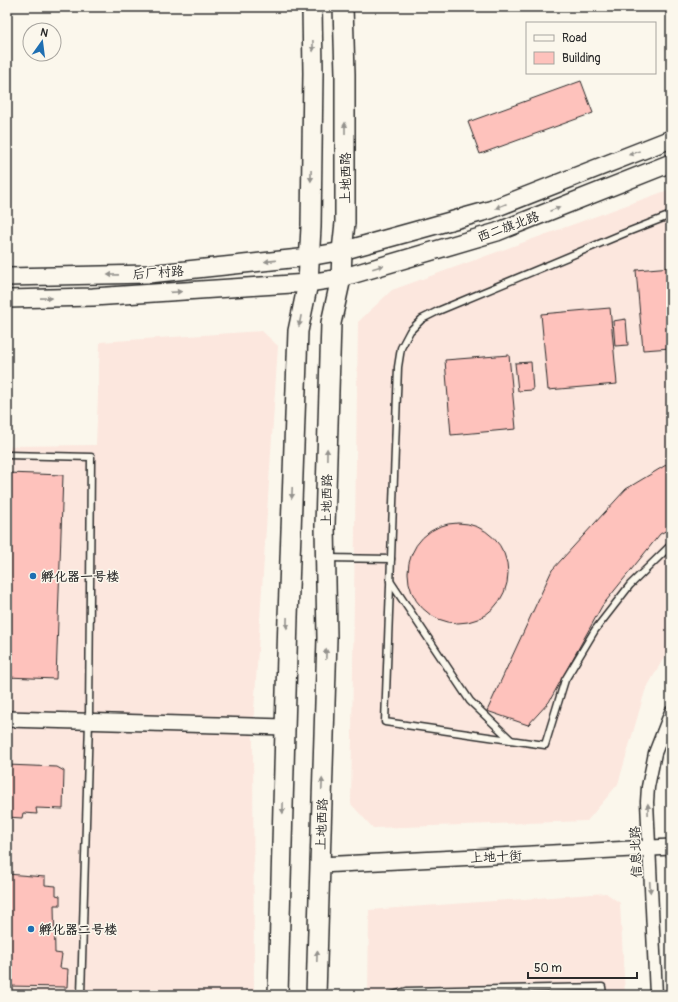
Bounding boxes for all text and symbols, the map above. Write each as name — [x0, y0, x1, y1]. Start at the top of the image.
north arrow — [22, 22, 62, 62]
legend — [526, 22, 656, 74]
text: N — [39, 26, 50, 40]
text: Road — [562, 31, 587, 46]
one-way arrow — [309, 40, 316, 52]
text: Building — [562, 51, 601, 66]
one-way arrow — [342, 121, 348, 134]
one-way arrow — [628, 150, 640, 156]
street label: 上地西路 — [338, 152, 354, 204]
one-way arrow — [308, 170, 315, 182]
one-way arrow — [494, 203, 506, 209]
one-way arrow — [549, 206, 561, 212]
street label: 西二旗北路 — [475, 208, 542, 246]
one-way arrow — [264, 258, 276, 265]
street label: 后厂村路 — [132, 263, 185, 283]
one-way arrow — [372, 264, 384, 270]
one-way arrow — [106, 272, 119, 278]
one-way arrow — [170, 288, 182, 295]
one-way arrow — [40, 295, 53, 301]
one-way arrow — [297, 315, 303, 328]
one-way arrow — [324, 447, 330, 460]
street label: 上地西路 — [319, 474, 335, 526]
one-way arrow — [289, 487, 296, 499]
place label: 孵化器一号楼 — [41, 569, 119, 585]
marker: 孵化器一号楼 — [28, 571, 38, 581]
one-way arrow — [284, 617, 291, 629]
one-way arrow — [323, 648, 330, 660]
one-way arrow — [319, 778, 326, 790]
street label: 上地西路 — [313, 798, 331, 850]
one-way arrow — [280, 802, 286, 815]
one-way arrow — [644, 803, 651, 815]
street label: 信息北路 — [627, 826, 645, 878]
street label: 上地十街 — [470, 848, 522, 866]
one-way arrow — [647, 881, 654, 893]
place label: 孵化器二号楼 — [39, 922, 117, 938]
marker: 孵化器二号楼 — [26, 924, 36, 934]
one-way arrow — [314, 949, 320, 962]
scale bar — [528, 954, 637, 980]
text: 50 m — [534, 961, 562, 976]

